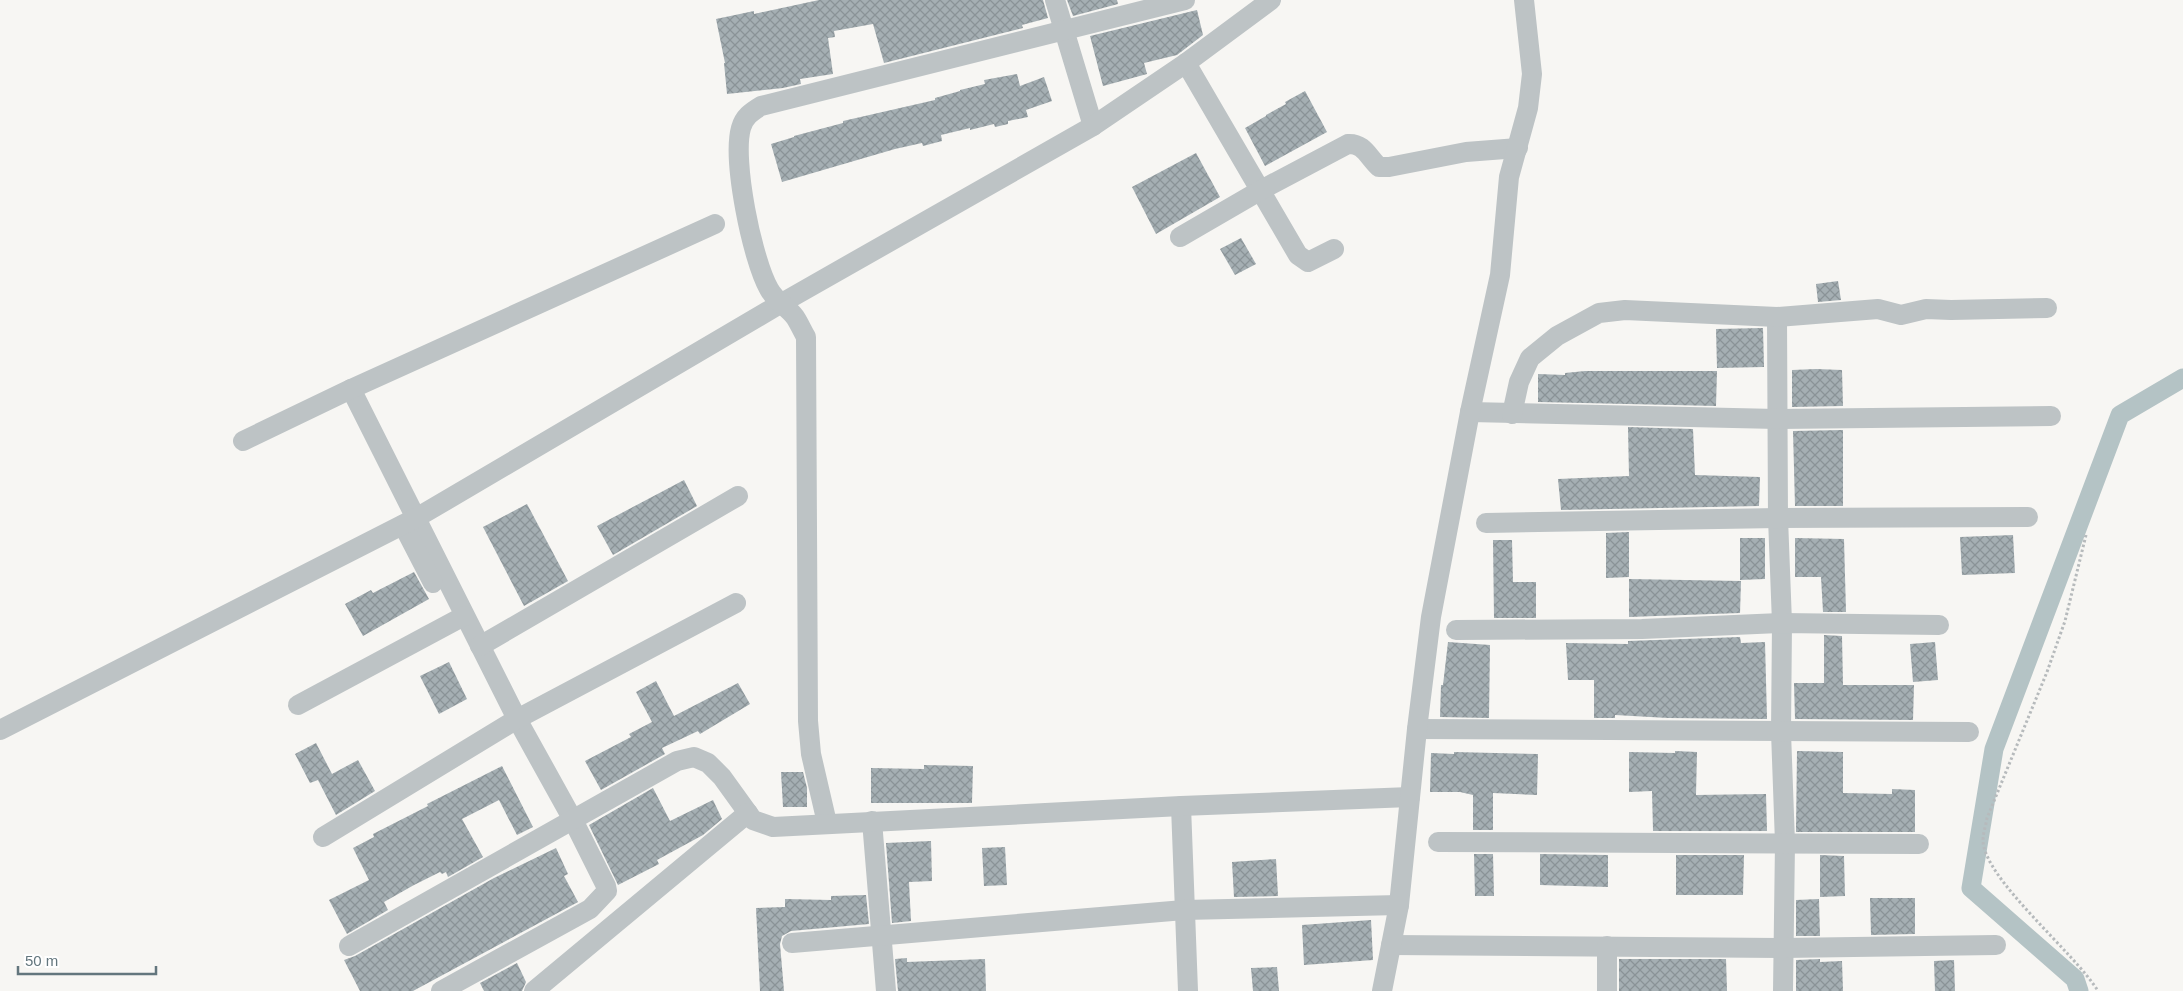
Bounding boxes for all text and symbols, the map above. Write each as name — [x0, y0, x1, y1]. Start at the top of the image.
scale bar — [18, 944, 155, 976]
text: 50 m — [25, 952, 58, 969]

